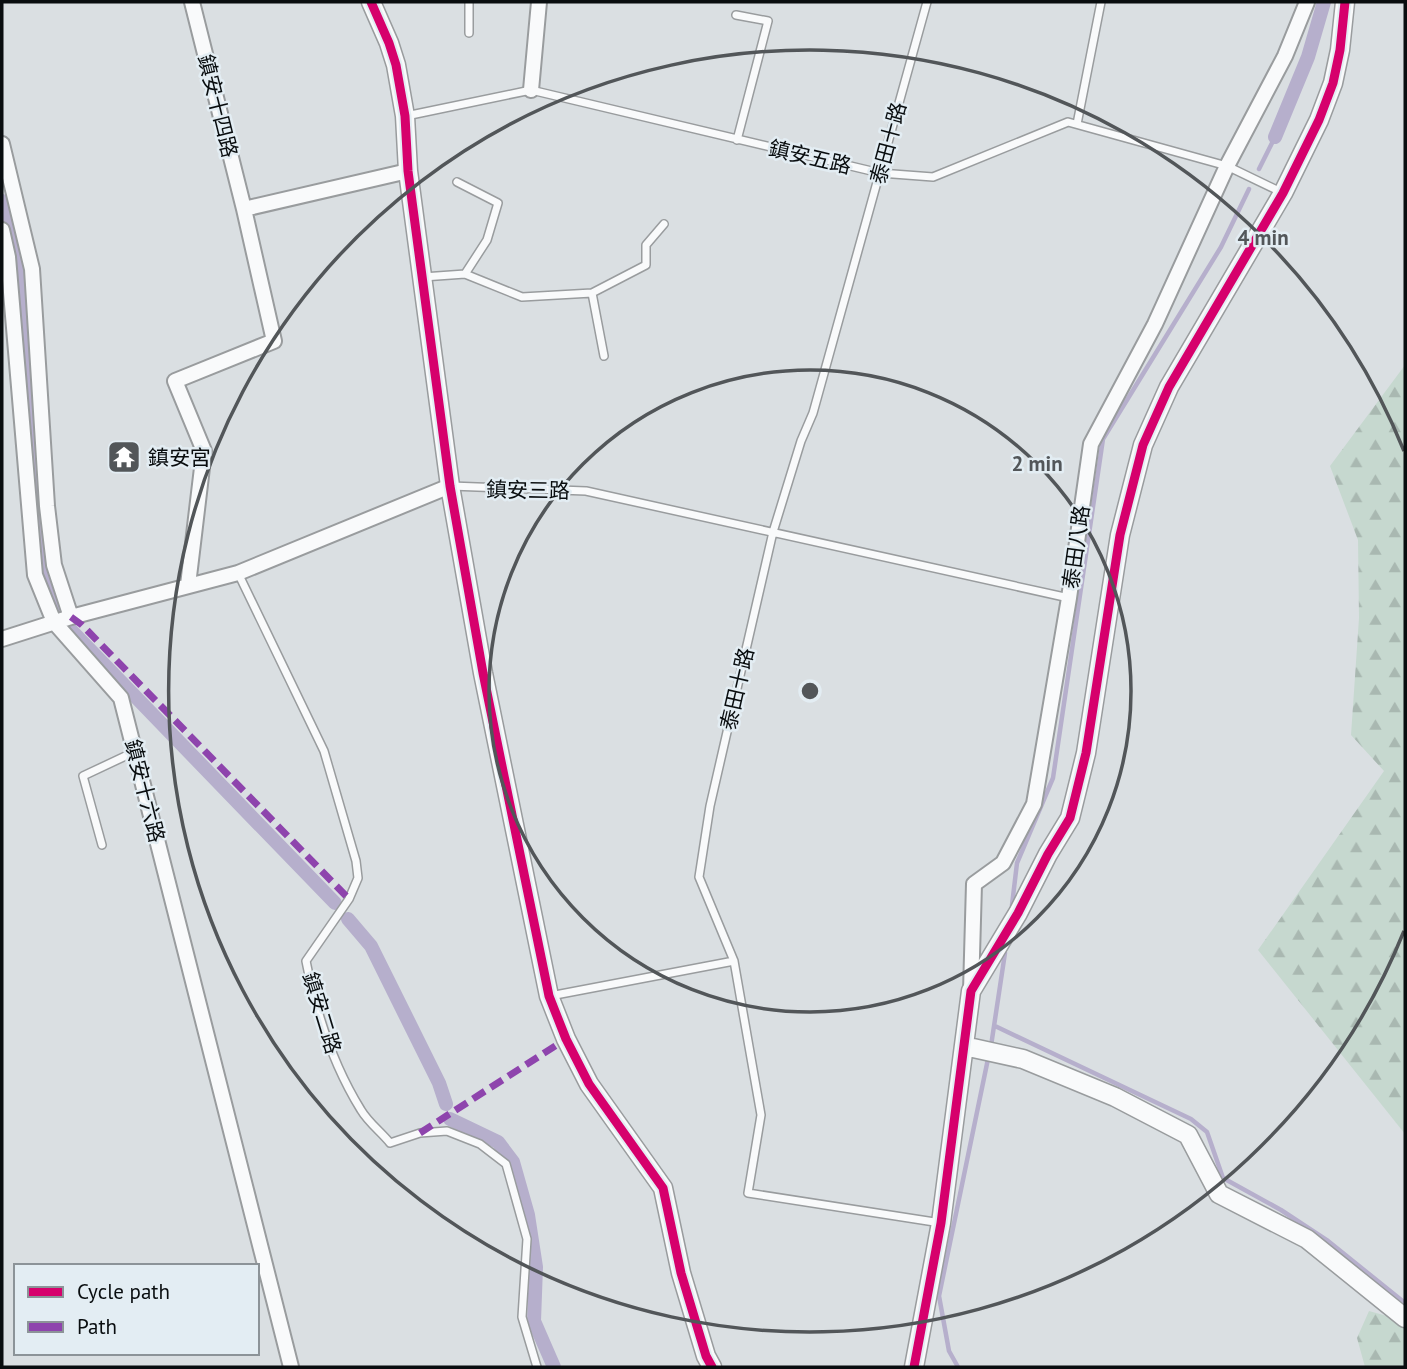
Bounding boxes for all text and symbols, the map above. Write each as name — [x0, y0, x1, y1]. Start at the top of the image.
street label: 鎮安十四路 — [192, 52, 244, 160]
street label: 泰田十路 — [864, 99, 912, 187]
street label: 鎮安五路 — [766, 134, 854, 180]
text: 4 min — [1237, 224, 1289, 251]
temple icon: 鎮安宮 — [105, 438, 143, 476]
place label: 鎮安宮 — [148, 444, 211, 471]
text: 2 min — [1011, 450, 1063, 477]
street label: 鎮安三路 — [486, 476, 570, 504]
street label: 泰田八路 — [1057, 504, 1095, 590]
street label: 泰田十路 — [714, 645, 760, 733]
centre of rings — [798, 679, 822, 703]
street label: 鎮安十六路 — [119, 737, 171, 845]
street label: 鎮安二路 — [297, 969, 347, 1057]
legend — [14, 1264, 259, 1355]
text: Cycle path — [77, 1278, 170, 1305]
text: Path — [77, 1313, 117, 1340]

